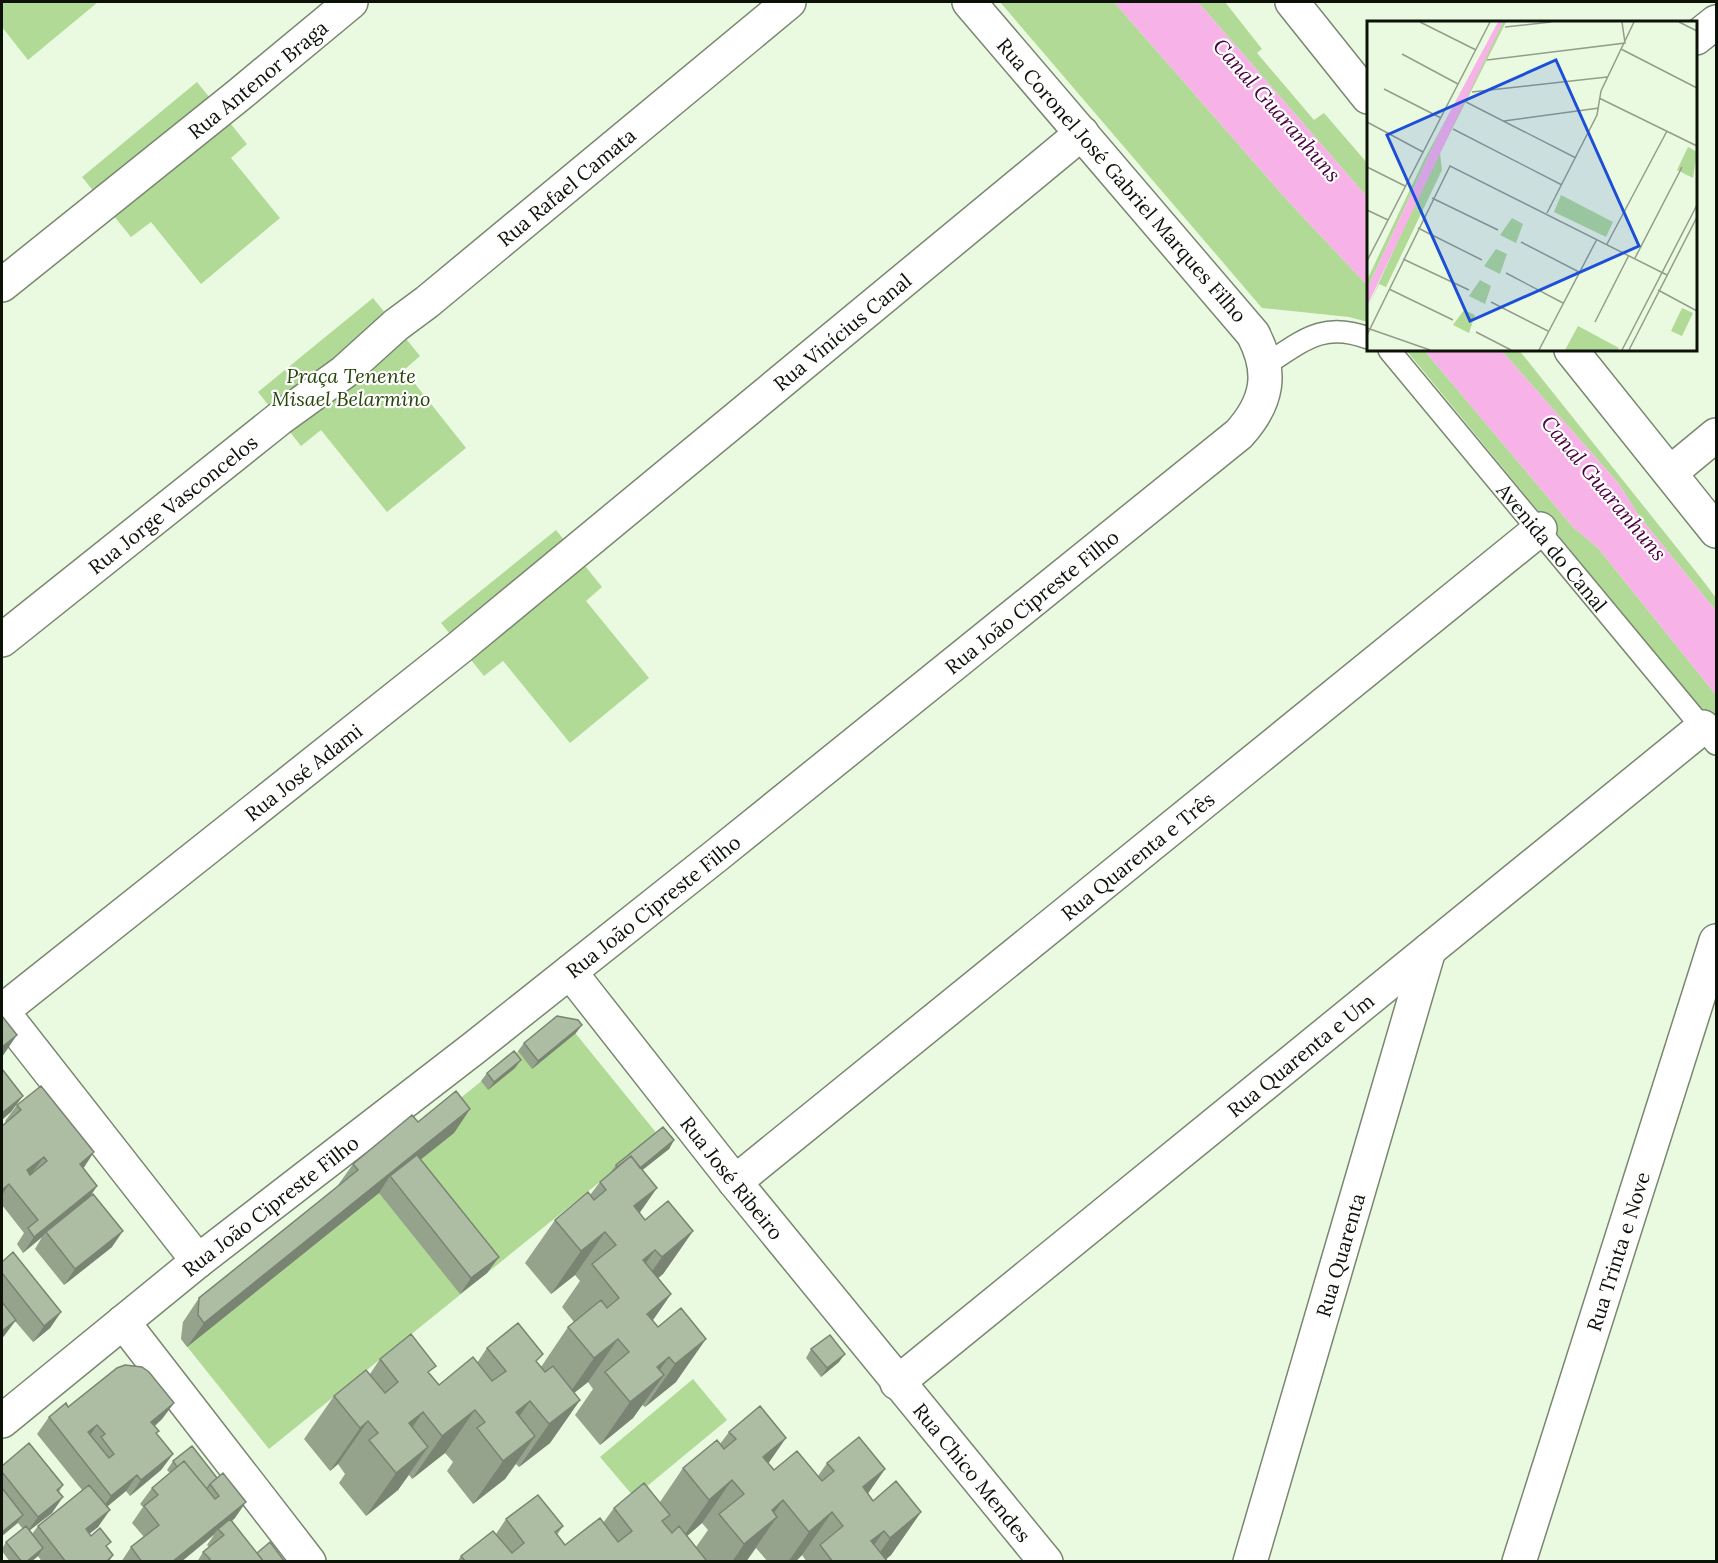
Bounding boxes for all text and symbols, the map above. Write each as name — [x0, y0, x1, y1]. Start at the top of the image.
street label: Rua Antenor Braga — [182, 14, 332, 144]
inset map — [1367, 21, 1697, 351]
street label: Rua Coronel José Gabriel Marques Filho — [992, 33, 1252, 327]
water label: Canal Guaranhuns — [1207, 33, 1347, 187]
street label: Rua Rafael Camata — [492, 122, 640, 251]
street label: Rua Vinícius Canal — [768, 267, 916, 396]
park label: Praça Tenente Misael Belarmino — [271, 363, 431, 411]
water label: Canal Guaranhuns — [1535, 410, 1673, 566]
street label: Rua Jorge Vasconcelos — [83, 429, 262, 579]
street label: Avenida do Canal — [1491, 477, 1613, 616]
street label: Rua João Cipreste Filho — [940, 524, 1123, 679]
street label: Rua José Adami — [239, 718, 367, 826]
street label: Rua Quarenta e Três — [1056, 786, 1219, 925]
street label: Rua João Cipreste Filho — [560, 829, 745, 983]
street label: Rua Quarenta e Um — [1222, 988, 1379, 1122]
street label: Rua José Ribeiro — [675, 1111, 789, 1244]
street label: Rua João Cipreste Filho — [177, 1129, 363, 1282]
street label: Rua Trinta e Nove — [1581, 1168, 1655, 1334]
street label: Rua Quarenta — [1310, 1190, 1370, 1320]
street label: Rua Chico Mendes — [908, 1397, 1037, 1547]

